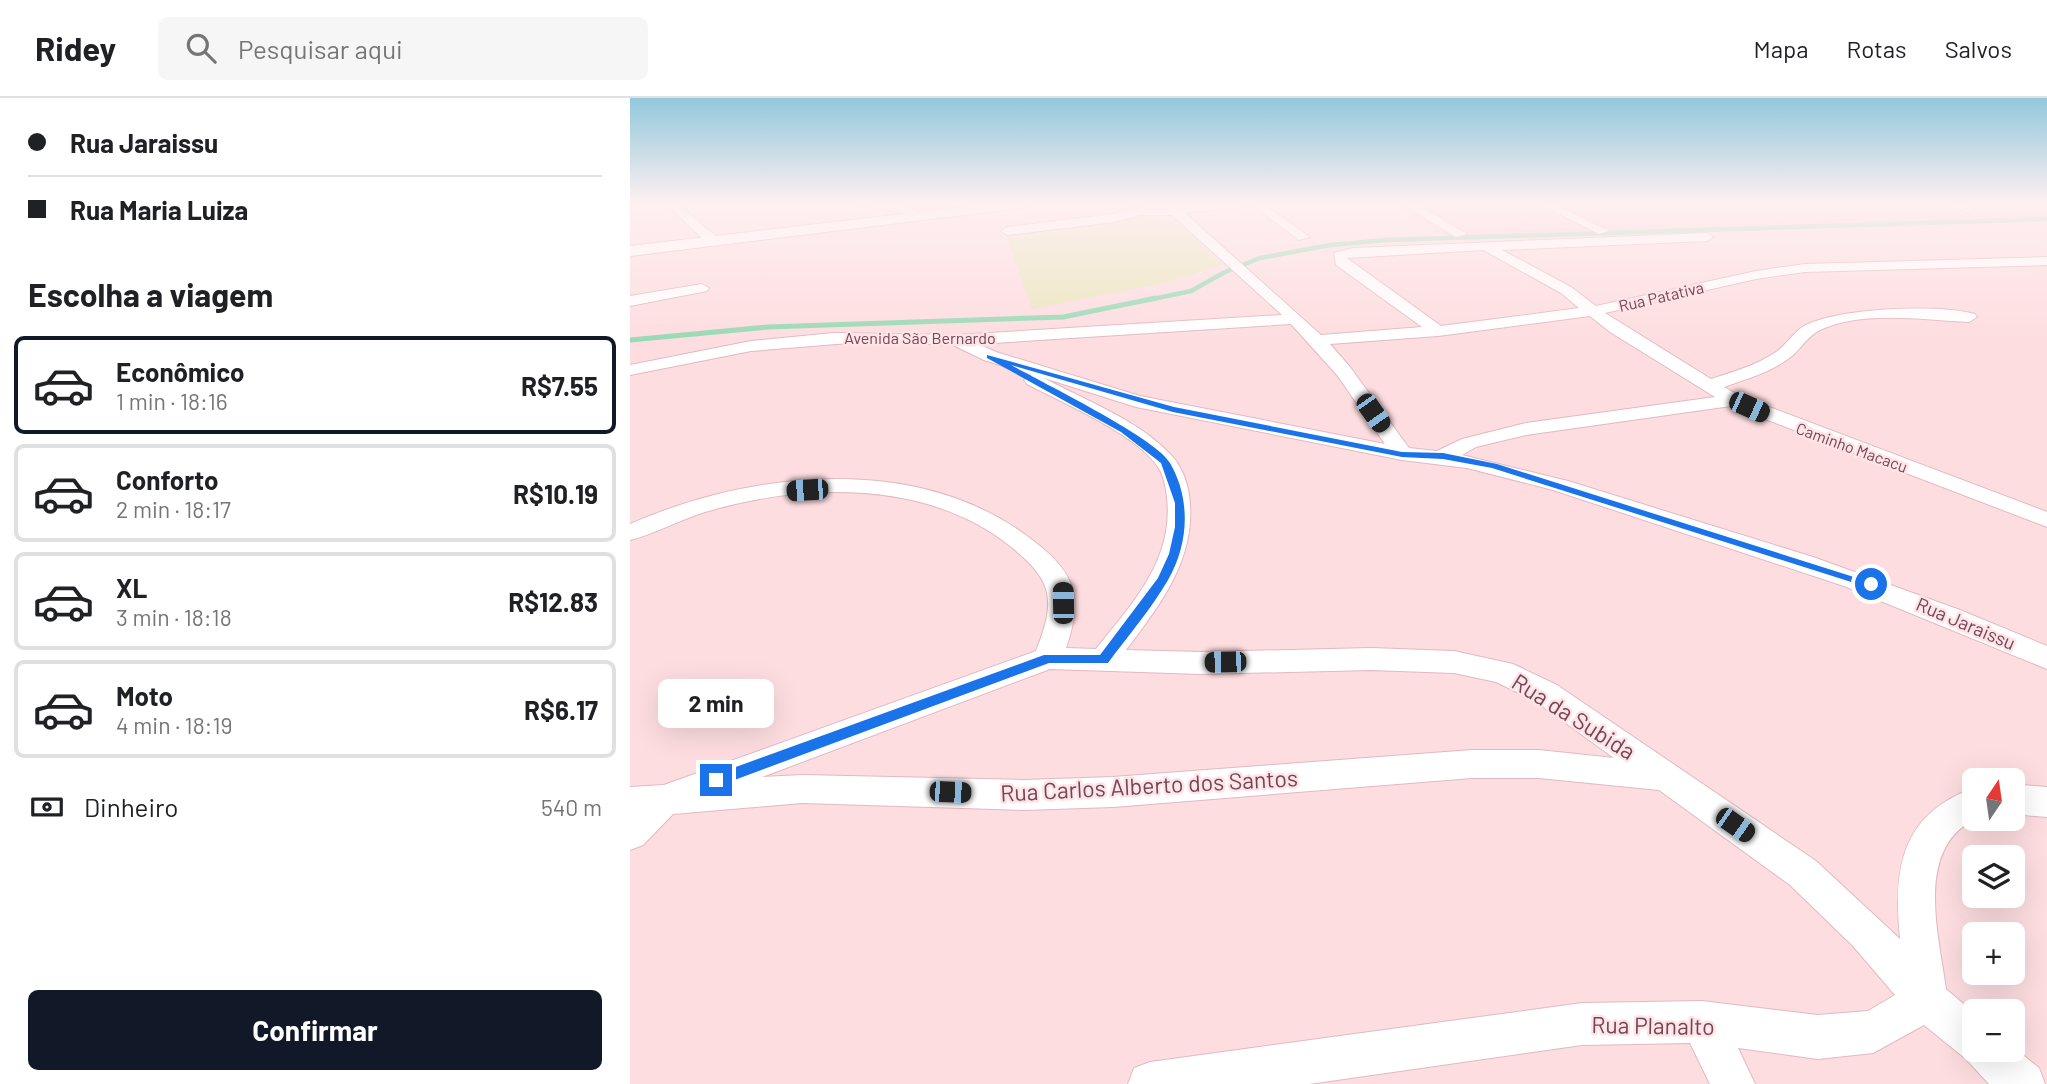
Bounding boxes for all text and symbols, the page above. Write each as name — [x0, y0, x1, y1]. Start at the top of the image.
search box — [158, 17, 648, 80]
text: Ridey — [35, 28, 116, 68]
icon: search — [182, 29, 220, 67]
text: Pesquisar aqui — [238, 33, 403, 64]
text: Mapa — [1754, 34, 1809, 63]
text: Rotas — [1847, 34, 1907, 63]
text: Salvos — [1945, 34, 2012, 63]
text: Rua Jaraissu — [70, 127, 218, 158]
text: Rua Maria Luiza — [70, 194, 248, 225]
text: Escolha a viagem — [28, 275, 273, 313]
street label: Rua Patativa — [1617, 277, 1705, 315]
street label: Avenida São Bernardo — [844, 328, 996, 347]
icon: car — [32, 354, 95, 417]
text: Econômico — [116, 356, 245, 387]
text: R$7.55 — [521, 370, 598, 401]
text: 1 min · 18:16 — [116, 387, 228, 415]
car — [1726, 389, 1773, 425]
car — [1353, 390, 1394, 436]
street label: Caminho Macacu — [1794, 418, 1910, 476]
icon: car — [32, 462, 95, 525]
text: Conforto — [116, 464, 219, 495]
text: R$10.19 — [513, 478, 598, 509]
car — [786, 478, 829, 502]
text: 2 min · 18:17 — [116, 495, 231, 523]
route start — [1855, 568, 1887, 600]
icon: car — [32, 570, 95, 633]
text: XL — [116, 572, 147, 603]
car — [1053, 582, 1074, 624]
text: R$12.83 — [508, 586, 598, 617]
street label: Rua Jaraissu — [1913, 592, 2019, 654]
text: 3 min · 18:18 — [116, 603, 232, 631]
car — [1204, 651, 1247, 673]
street label: Rua da Subida — [1507, 667, 1641, 765]
icon: car — [32, 678, 95, 741]
callout: 2 min — [658, 678, 774, 728]
text: Moto — [116, 680, 173, 711]
text: 2 min — [688, 689, 744, 717]
text: R$6.17 — [524, 694, 598, 725]
text: 4 min · 18:19 — [116, 711, 232, 739]
street label: Rua Carlos Alberto dos Santos — [1000, 763, 1298, 807]
route end — [700, 764, 732, 796]
north arrow — [1962, 768, 2025, 831]
map controls — [1962, 768, 2025, 1062]
car — [929, 781, 972, 803]
icon: cash — [28, 788, 66, 826]
text: Dinheiro — [84, 791, 179, 822]
text: 540 m — [541, 793, 602, 821]
car — [1712, 804, 1759, 846]
button: layers — [1962, 845, 2025, 908]
button: + — [1962, 922, 2025, 985]
button: Confirmar — [28, 990, 602, 1070]
button: − — [1962, 999, 2025, 1062]
street label: Rua Planalto — [1591, 1010, 1715, 1040]

